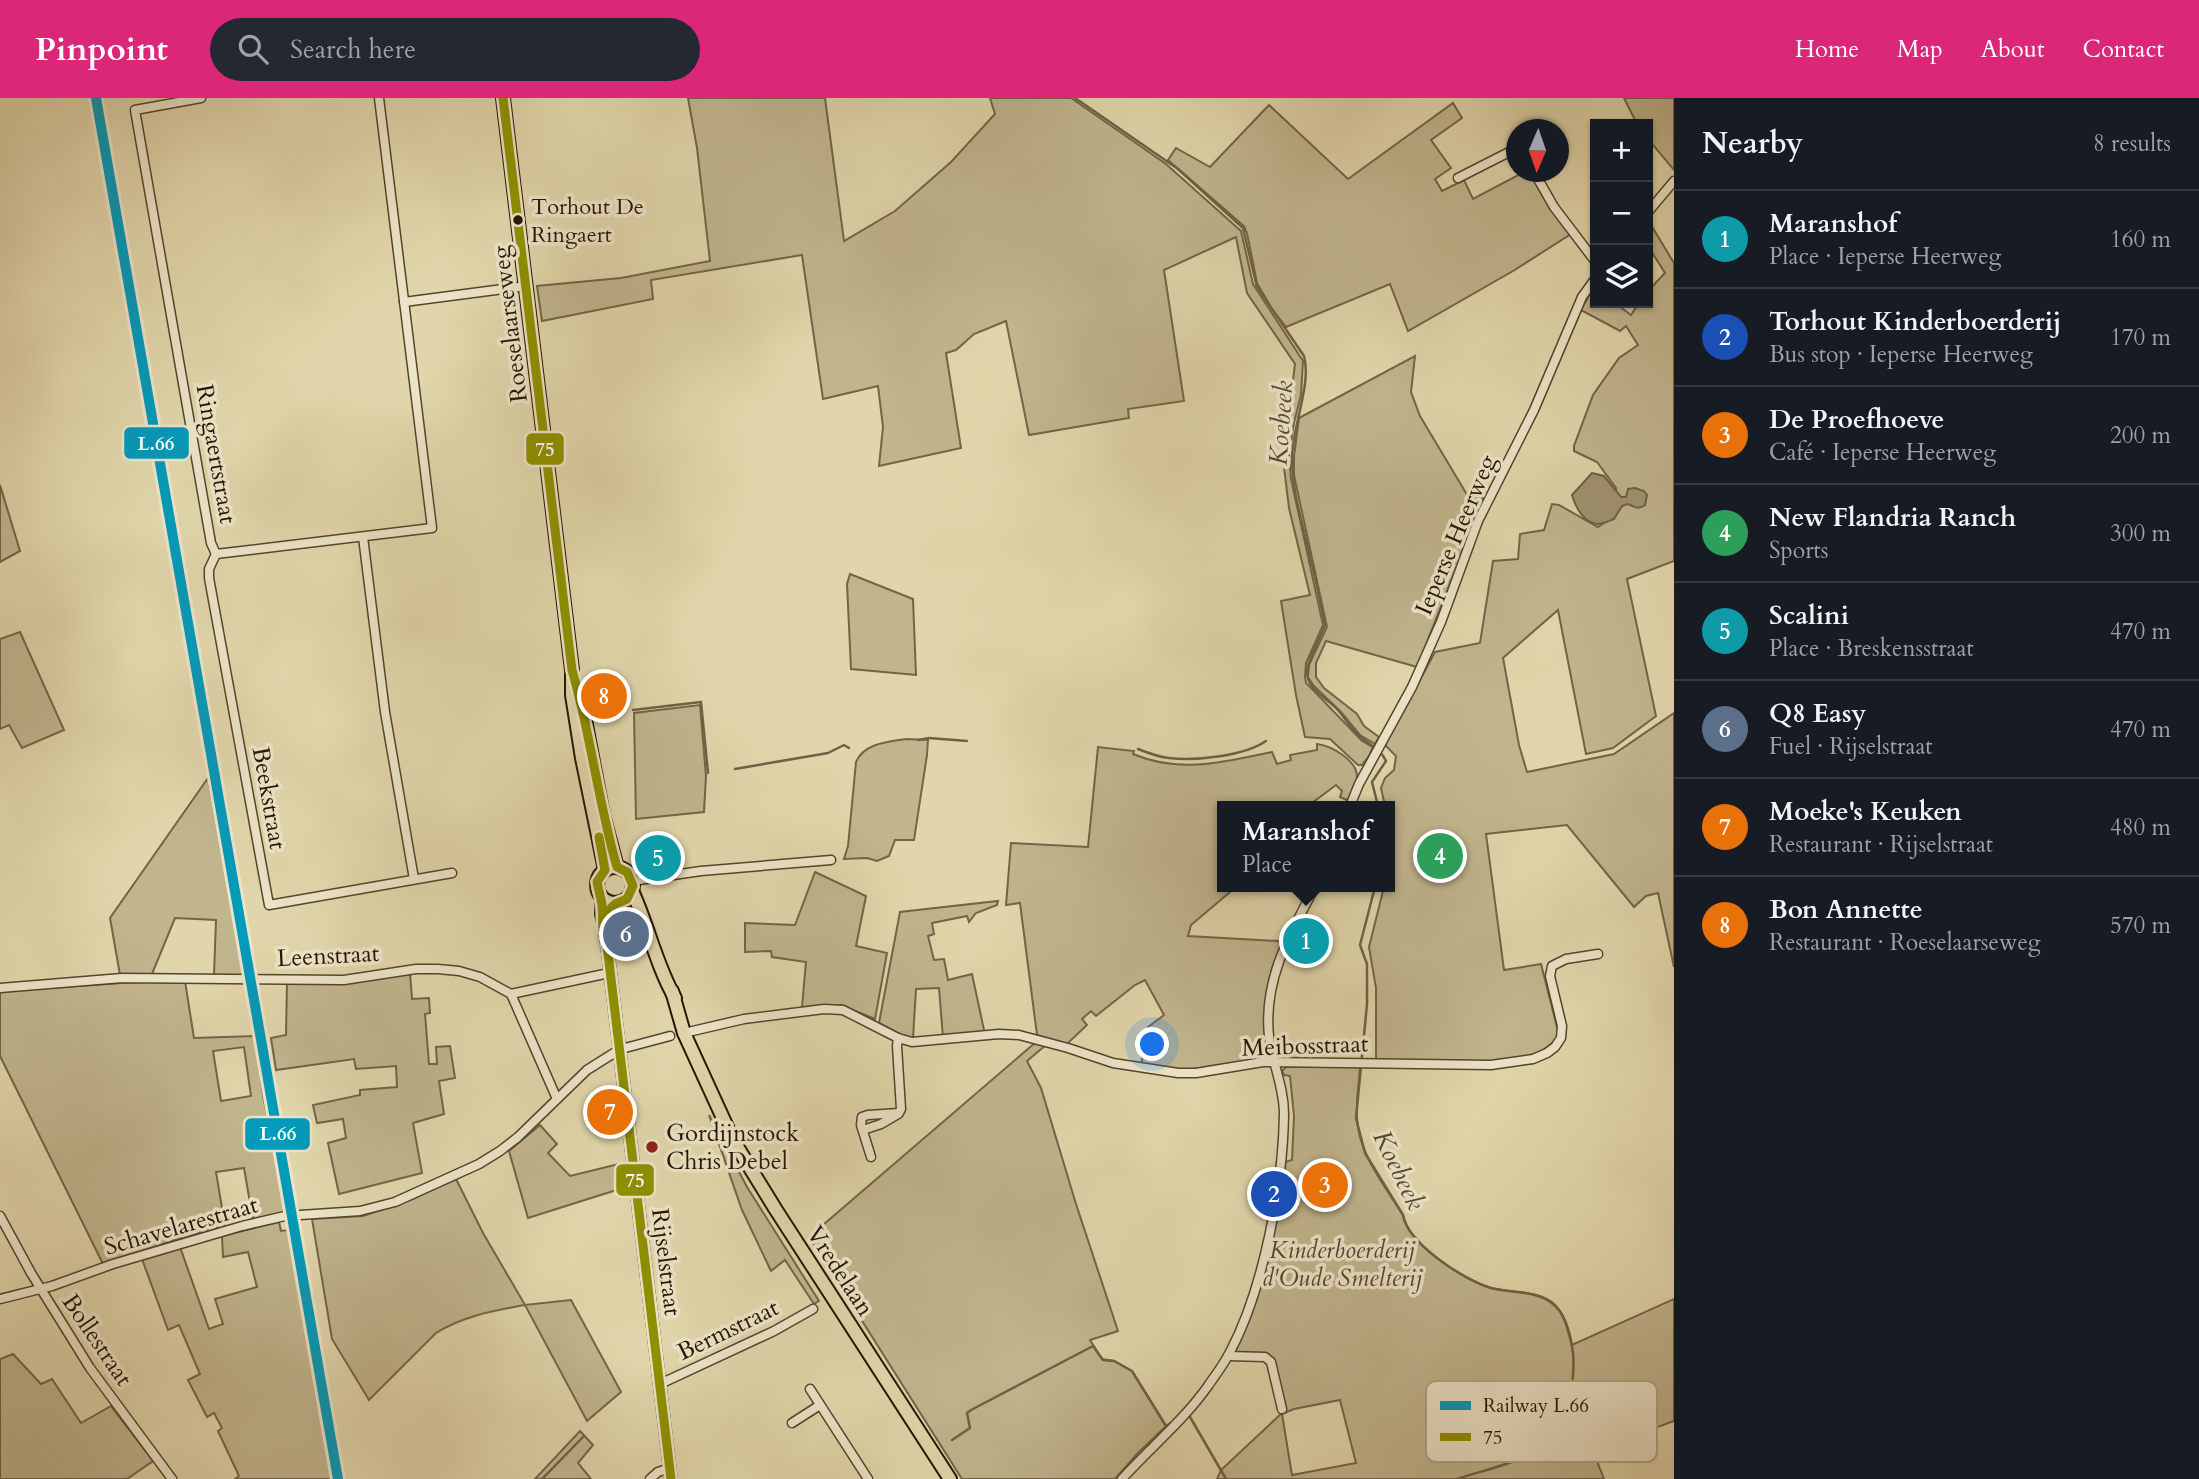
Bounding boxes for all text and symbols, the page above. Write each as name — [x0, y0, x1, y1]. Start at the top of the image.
search box — [210, 18, 700, 81]
text: Pinpoint — [35, 27, 168, 72]
icon: search — [234, 30, 272, 68]
text: Search here — [290, 32, 416, 67]
text: Home — [1795, 33, 1859, 66]
text: Map — [1897, 33, 1943, 66]
text: About — [1981, 33, 2045, 66]
text: Contact — [2083, 33, 2164, 66]
north arrow — [1506, 119, 1569, 182]
map controls — [1590, 119, 1653, 308]
button: + — [1590, 119, 1653, 182]
text: Nearby — [1702, 123, 1803, 164]
text: 8 results — [2093, 128, 2171, 159]
button: − — [1590, 182, 1653, 245]
place label: Torhout De Ringaert — [531, 192, 644, 250]
text: Maranshof — [1769, 206, 1897, 241]
marker: Torhout De Ringaert — [511, 213, 525, 227]
text: 1 — [1719, 224, 1731, 255]
text: 160 m — [2110, 224, 2171, 255]
text: Place · Ieperse Heerweg — [1769, 241, 2001, 272]
street label: Roeselaarseweg — [484, 243, 536, 404]
button: layers — [1590, 245, 1653, 308]
text: Torhout Kinderboerderij — [1769, 304, 2061, 339]
text: 2 — [1719, 322, 1731, 353]
text: 170 m — [2110, 322, 2171, 353]
text: Bus stop · Ieperse Heerweg — [1769, 339, 2033, 370]
water label: Koebeek — [1261, 379, 1301, 467]
street label: Ringaertstraat — [188, 382, 245, 527]
text: De Proefhoeve — [1769, 402, 1944, 437]
text: 3 — [1719, 420, 1731, 451]
text: 200 m — [2110, 420, 2171, 451]
line badge: L.66 — [123, 426, 190, 460]
text: L.66 — [137, 431, 175, 457]
line badge: 75 — [525, 432, 565, 466]
text: 75 — [535, 437, 555, 463]
text: Café · Ieperse Heerweg — [1769, 437, 1996, 468]
street label: Ieperse Heerweg — [1407, 449, 1505, 620]
text: New Flandria Ranch — [1769, 500, 2016, 535]
text: 4 — [1719, 518, 1731, 549]
text: 300 m — [2110, 518, 2171, 549]
text: Sports — [1769, 535, 1829, 566]
text: Scalini — [1769, 598, 1849, 633]
text: 5 — [1719, 616, 1731, 647]
text: 470 m — [2110, 616, 2171, 647]
text: Place · Breskensstraat — [1769, 633, 1974, 664]
pin: 8 — [581, 670, 627, 722]
text: Q8 Easy — [1769, 696, 1866, 731]
text: 6 — [1719, 714, 1731, 745]
text: 470 m — [2110, 714, 2171, 745]
text: Fuel · Rijselstraat — [1769, 731, 1933, 762]
street label: Beekstraat — [244, 744, 294, 852]
text: Moeke's Keuken — [1769, 794, 1962, 829]
popup — [1217, 801, 1395, 892]
text: 7 — [1719, 812, 1731, 843]
text: 480 m — [2110, 812, 2171, 843]
text: Maranshof — [1242, 814, 1370, 849]
text: Restaurant · Rijselstraat — [1769, 829, 1993, 860]
pin: 4 — [1417, 830, 1463, 882]
pin: 5 — [635, 832, 681, 884]
text: Place — [1242, 849, 1292, 880]
text: Bon Annette — [1769, 892, 1923, 927]
pin: 6 — [603, 908, 649, 960]
text: 8 — [1719, 910, 1731, 941]
text: 570 m — [2110, 910, 2171, 941]
pin: 1 — [1283, 915, 1329, 967]
text: Restaurant · Roeselaarseweg — [1769, 927, 2041, 958]
street label: Leenstraat — [276, 937, 381, 975]
your location — [1135, 1027, 1169, 1061]
street label: Meibosstraat — [1241, 1027, 1369, 1065]
pin: 7 — [587, 1086, 633, 1138]
line badge: L.66 — [244, 1117, 311, 1151]
place label: Gordijnstock Chris Debel — [666, 1117, 799, 1178]
text: L.66 — [259, 1121, 297, 1147]
water label: Koebeek — [1365, 1124, 1433, 1216]
marker: Gordijnstock Chris Debel — [644, 1139, 660, 1155]
pin: 3 — [1302, 1159, 1348, 1211]
line badge: 75 — [615, 1163, 655, 1197]
text: 75 — [625, 1168, 645, 1194]
pin: 2 — [1251, 1168, 1297, 1220]
street label: Schavelarestraat — [100, 1188, 262, 1264]
street label: Rijselstraat — [643, 1206, 689, 1318]
street label: Vredelaan — [799, 1219, 882, 1323]
park label: Kinderboerderij d'Oude Smelterij — [1262, 1234, 1423, 1295]
street label: Bollestraat — [54, 1287, 140, 1393]
street label: Bermstraat — [672, 1291, 785, 1369]
legend — [1426, 1381, 1657, 1462]
text: Railway L.66 — [1483, 1393, 1589, 1419]
text: 75 — [1483, 1425, 1502, 1451]

